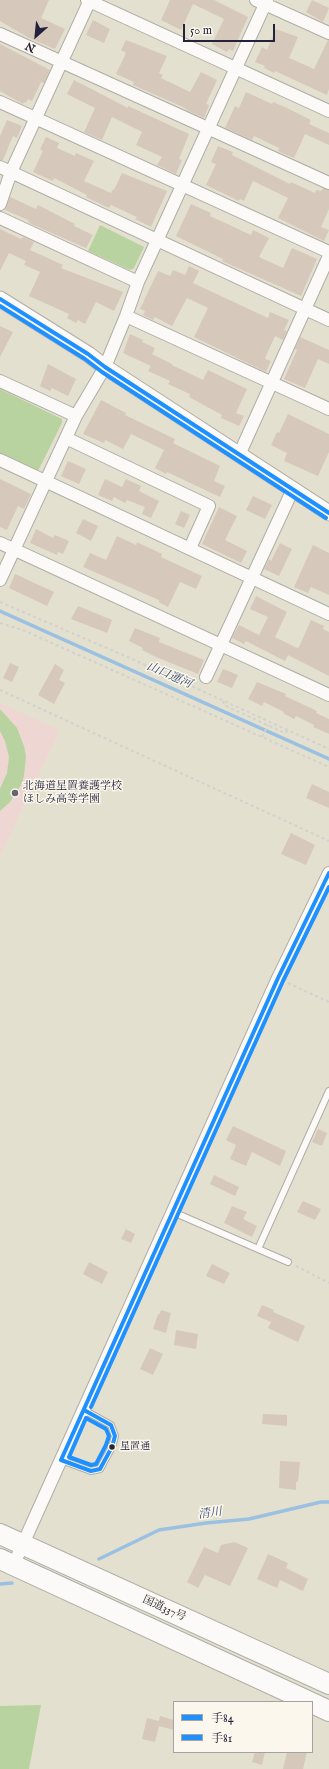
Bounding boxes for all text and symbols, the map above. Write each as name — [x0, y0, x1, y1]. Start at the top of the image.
north arrow — [16, 16, 56, 56]
scale bar — [185, 16, 277, 42]
text: 50 m — [190, 23, 212, 38]
text: N — [23, 38, 38, 55]
water label: 山口運河 — [144, 660, 194, 692]
place label: 北海道星置養護学校 ほしみ高等学園 — [23, 780, 122, 806]
marker: 北海道星置養護学校 ほしみ高等学園 — [10, 788, 20, 798]
place label: 星置通 — [120, 1441, 150, 1453]
marker: 星置通 — [107, 1442, 117, 1452]
water label: 清川 — [197, 1505, 223, 1523]
street label: 国道337号 — [140, 1594, 188, 1624]
legend — [173, 1701, 313, 1753]
text: 手84 — [211, 1711, 234, 1726]
text: 手81 — [211, 1731, 232, 1746]

